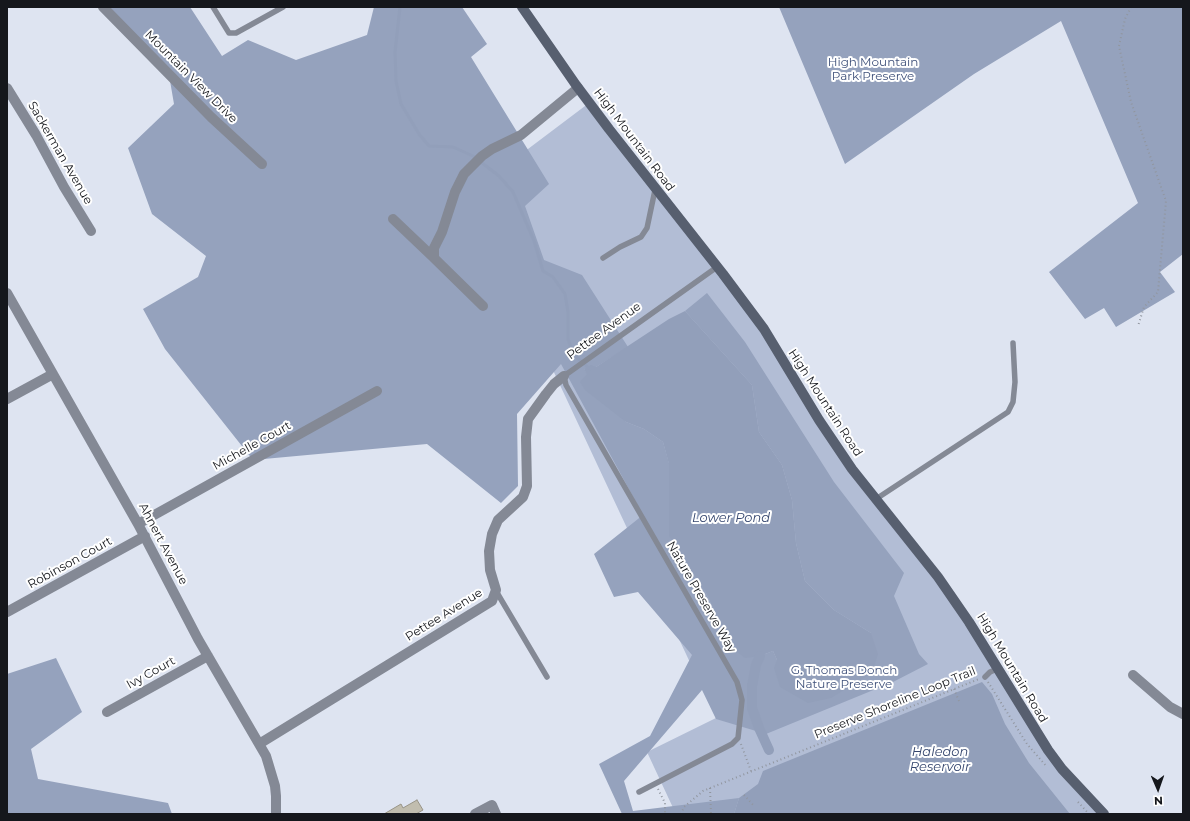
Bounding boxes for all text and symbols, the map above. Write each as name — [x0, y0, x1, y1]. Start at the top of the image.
street label: Mountain View Drive — [142, 28, 240, 126]
park label: High Mountain Park Preserve — [828, 55, 918, 83]
street label: High Mountain Road — [591, 86, 677, 194]
street label: Sackerman Avenue — [25, 99, 95, 207]
street label: Pettee Avenue — [564, 299, 644, 363]
street label: High Mountain Road — [785, 347, 865, 459]
street label: Michelle Court — [210, 419, 294, 473]
street label: Ahnert Avenue — [135, 501, 191, 587]
water label: Lower Pond — [692, 510, 770, 526]
street label: Robinson Court — [25, 534, 115, 592]
street label: Nature Preserve Way — [663, 539, 739, 655]
street label: Pettee Avenue — [403, 586, 485, 644]
street label: High Mountain Road — [974, 611, 1050, 725]
street label: Ivy Court — [124, 654, 178, 692]
park label: G. Thomas Donch Nature Preserve — [791, 663, 897, 691]
street label: Preserve Shoreline Loop Trail — [812, 664, 978, 742]
water label: Haledon Reservoir — [910, 744, 970, 775]
north arrow — [1138, 769, 1178, 809]
text: N — [1154, 794, 1163, 808]

